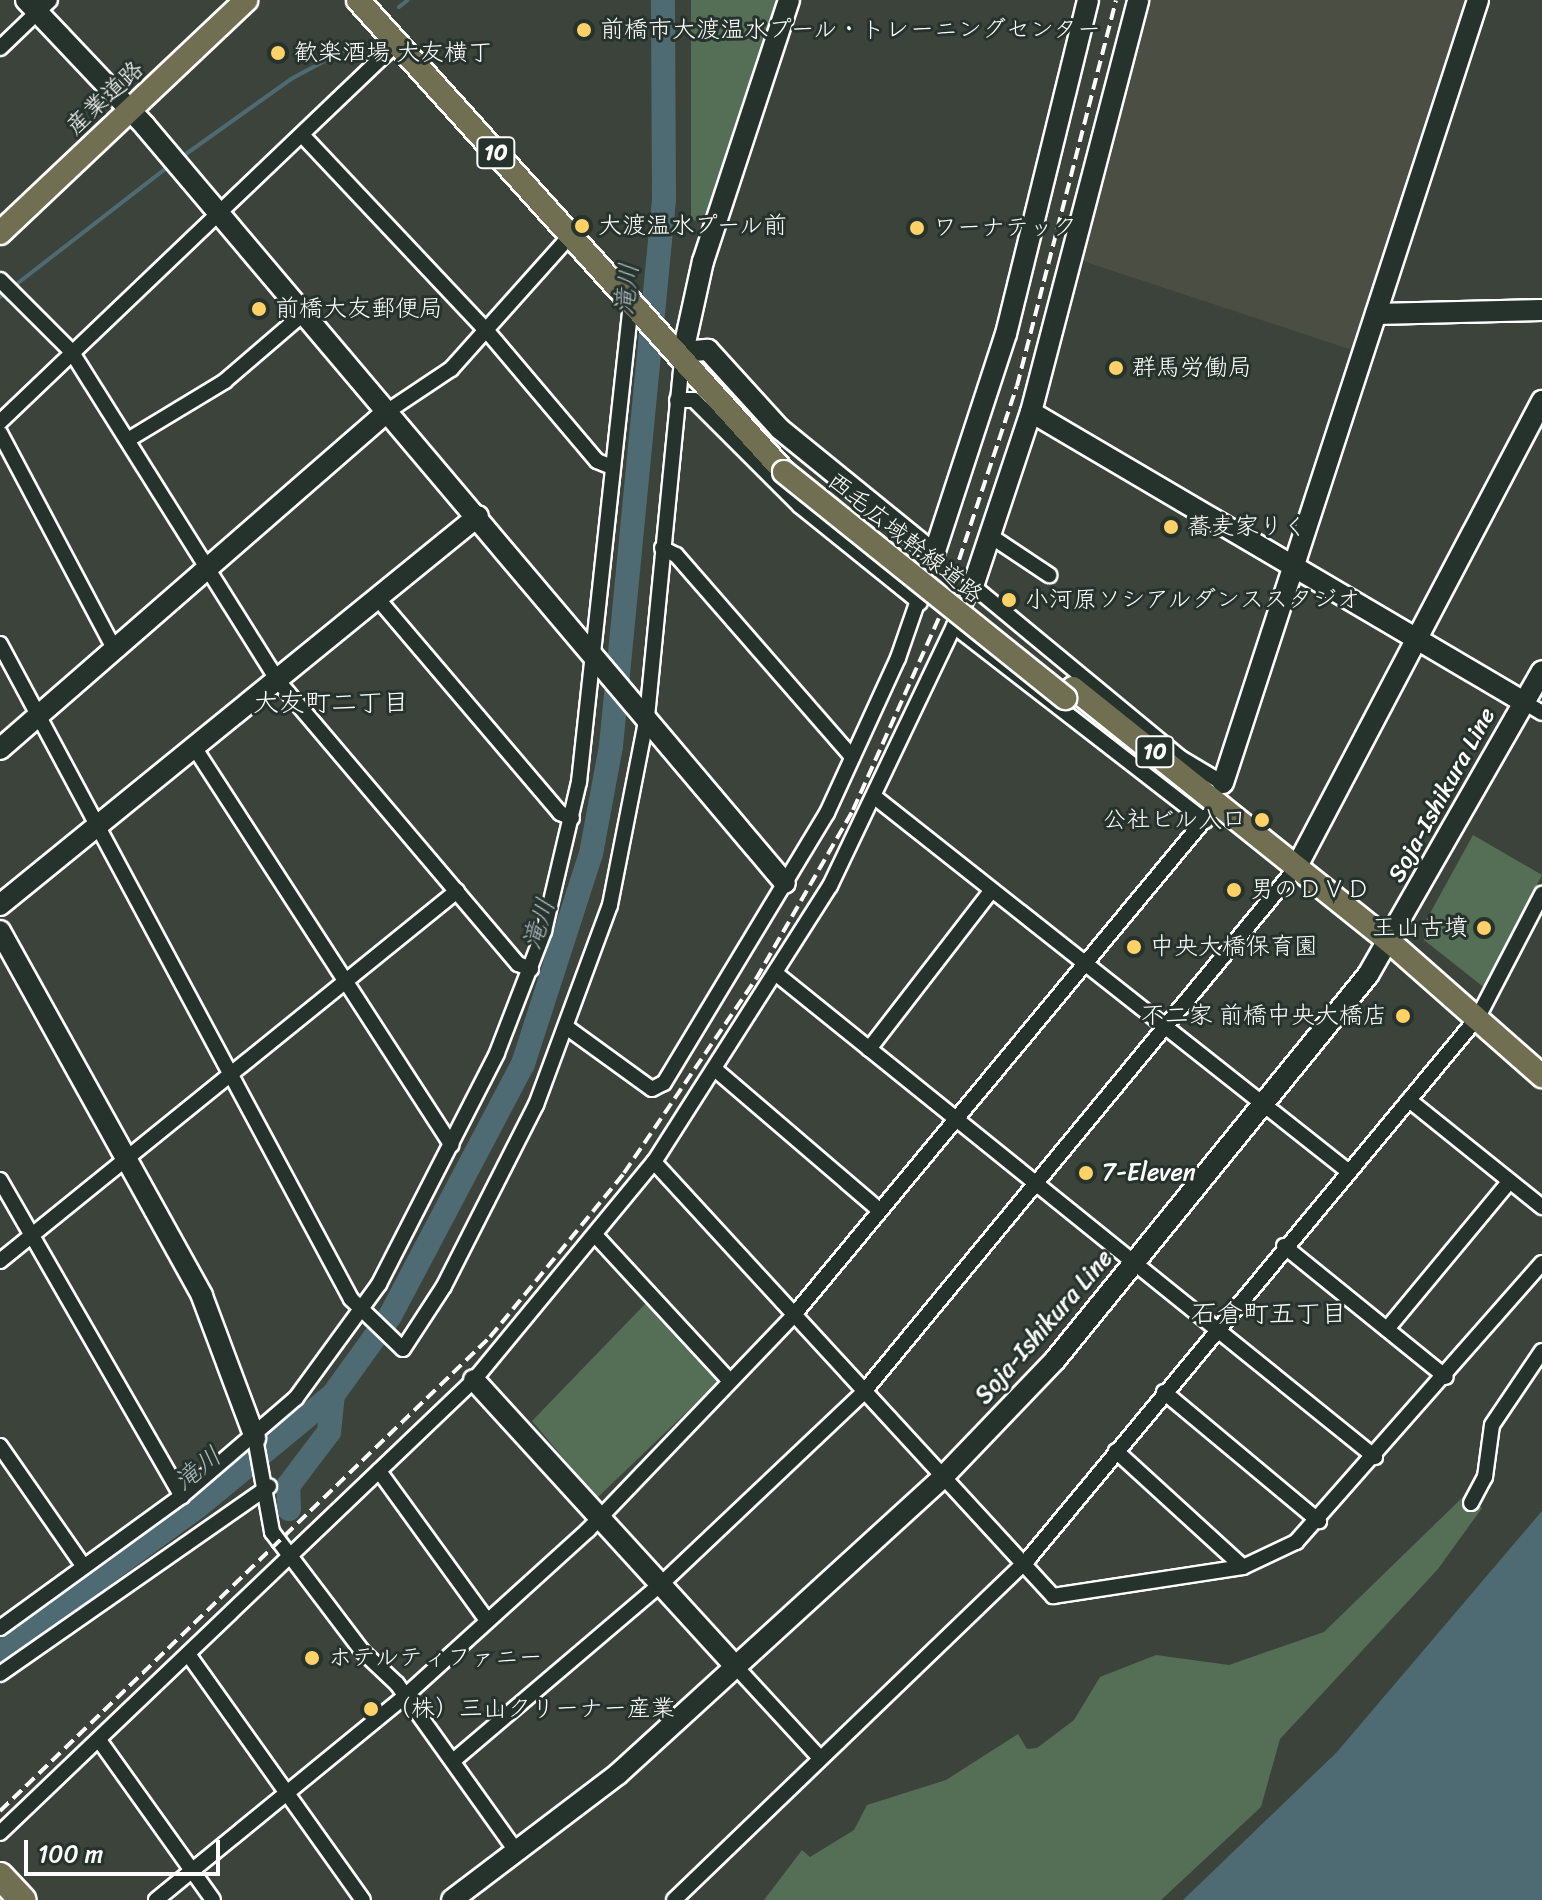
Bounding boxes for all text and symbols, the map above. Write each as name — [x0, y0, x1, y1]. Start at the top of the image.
place label: 前橋市大渡温水プール・トレーニングセンター — [600, 16, 1104, 44]
marker: 前橋市大渡温水プール・トレーニングセンター — [575, 21, 593, 39]
place label: 歓楽酒場 大友横丁 — [294, 39, 492, 67]
marker: 歓楽酒場 大友横丁 — [269, 44, 287, 62]
street label: 産業道路 — [60, 55, 150, 141]
road number: 10 — [476, 135, 516, 171]
place label: 大渡温水プール前 — [598, 212, 789, 240]
place label: ワーナテック — [933, 214, 1077, 242]
marker: 大渡温水プール前 — [573, 217, 591, 235]
marker: ワーナテック — [908, 219, 926, 237]
water label: 滝川 — [609, 262, 645, 316]
place label: 前橋大友郵便局 — [275, 295, 443, 323]
marker: 前橋大友郵便局 — [250, 300, 268, 318]
place label: 群馬労働局 — [1132, 354, 1252, 382]
marker: 群馬労働局 — [1107, 359, 1125, 377]
street label: 西毛広域幹線道路 — [821, 466, 989, 610]
place label: 蕎麦家りく — [1187, 513, 1307, 541]
marker: 蕎麦家りく — [1162, 518, 1180, 536]
place label: 小河原ソシアルダンススタジオ — [1025, 586, 1361, 614]
marker: 小河原ソシアルダンススタジオ — [1000, 591, 1018, 609]
district label: 大友町二丁目 — [253, 687, 409, 719]
street label: Soja-Ishikura Line — [1382, 703, 1502, 887]
road number: 10 — [1135, 734, 1175, 770]
place label: 公社ビル入口 — [1102, 806, 1246, 834]
marker: 公社ビル入口 — [1253, 811, 1271, 829]
place label: 男のＤＶＤ — [1250, 876, 1370, 904]
marker: 男のＤＶＤ — [1225, 881, 1243, 899]
water label: 滝川 — [516, 894, 562, 954]
place label: 王山古墳 — [1372, 914, 1468, 942]
marker: 王山古墳 — [1475, 919, 1493, 937]
place label: 中央大橋保育園 — [1150, 933, 1318, 961]
marker: 中央大橋保育園 — [1125, 938, 1143, 956]
place label: 不二家 前橋中央大橋店 — [1141, 1002, 1387, 1030]
marker: 不二家 前橋中央大橋店 — [1394, 1007, 1412, 1025]
place label: 7-Eleven — [1102, 1159, 1196, 1187]
marker: 7-Eleven — [1077, 1164, 1095, 1182]
street label: Soja-Ishikura Line — [969, 1244, 1119, 1410]
district label: 石倉町五丁目 — [1191, 1298, 1347, 1330]
water label: 滝川 — [168, 1441, 228, 1497]
place label: ホテルティファニー — [328, 1644, 544, 1672]
marker: ホテルティファニー — [303, 1649, 321, 1667]
place label: （株）三山クリーナー産業 — [387, 1695, 675, 1723]
marker: （株）三山クリーナー産業 — [362, 1700, 380, 1718]
scale bar — [28, 1824, 224, 1874]
text: 100 m — [38, 1833, 103, 1875]

